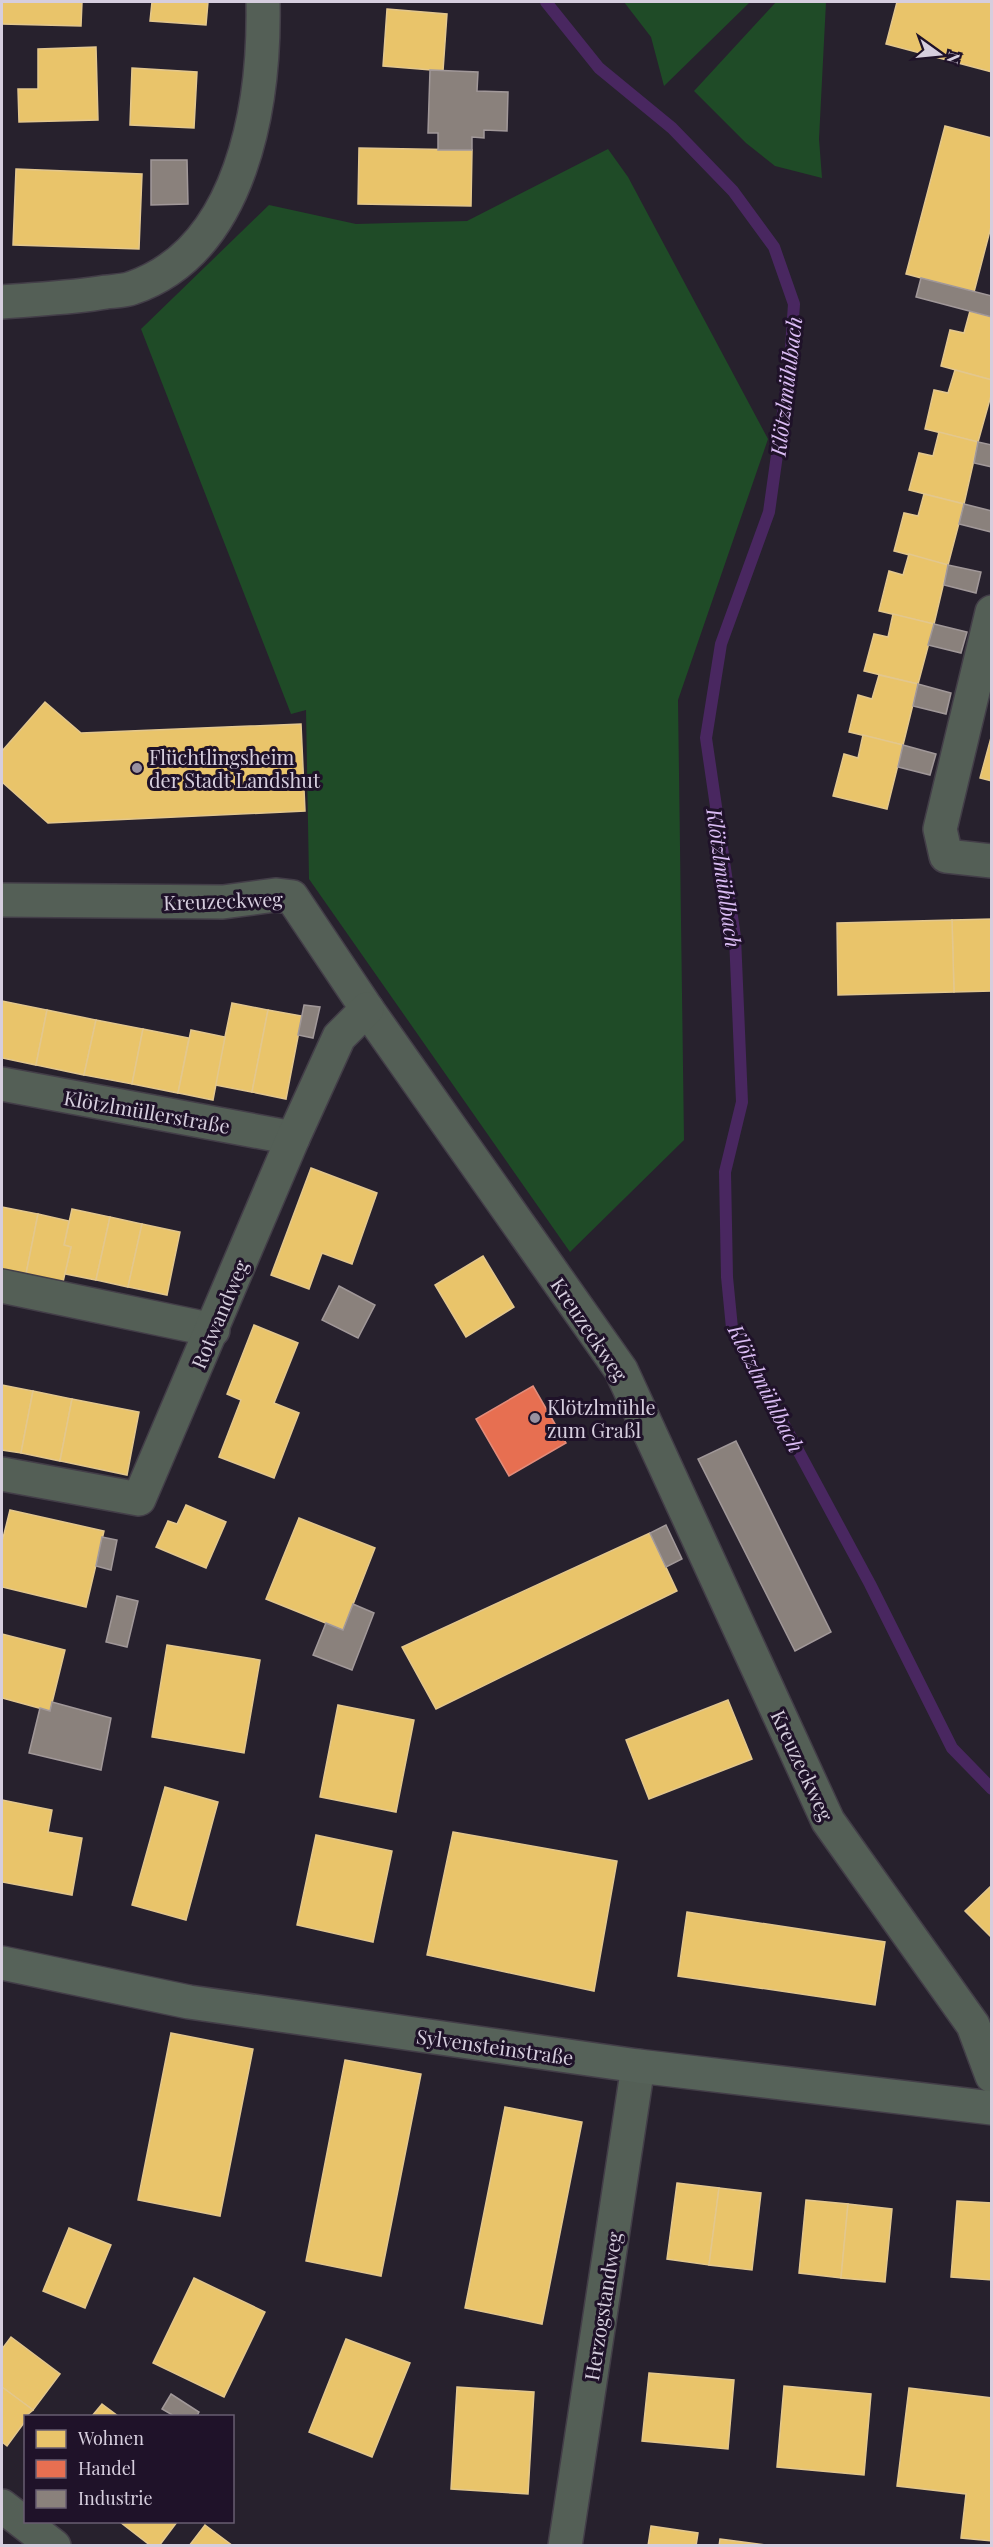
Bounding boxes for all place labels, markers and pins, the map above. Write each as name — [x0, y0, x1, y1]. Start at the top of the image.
place label: Flüchtlingsheim der Stadt Landshut — [149, 743, 321, 793]
marker: Flüchtlingsheim der Stadt Landshut — [130, 761, 144, 775]
place label: Klötzlmühle zum Graßl — [547, 1393, 656, 1443]
marker: Klötzlmühle zum Graßl — [528, 1411, 542, 1425]

